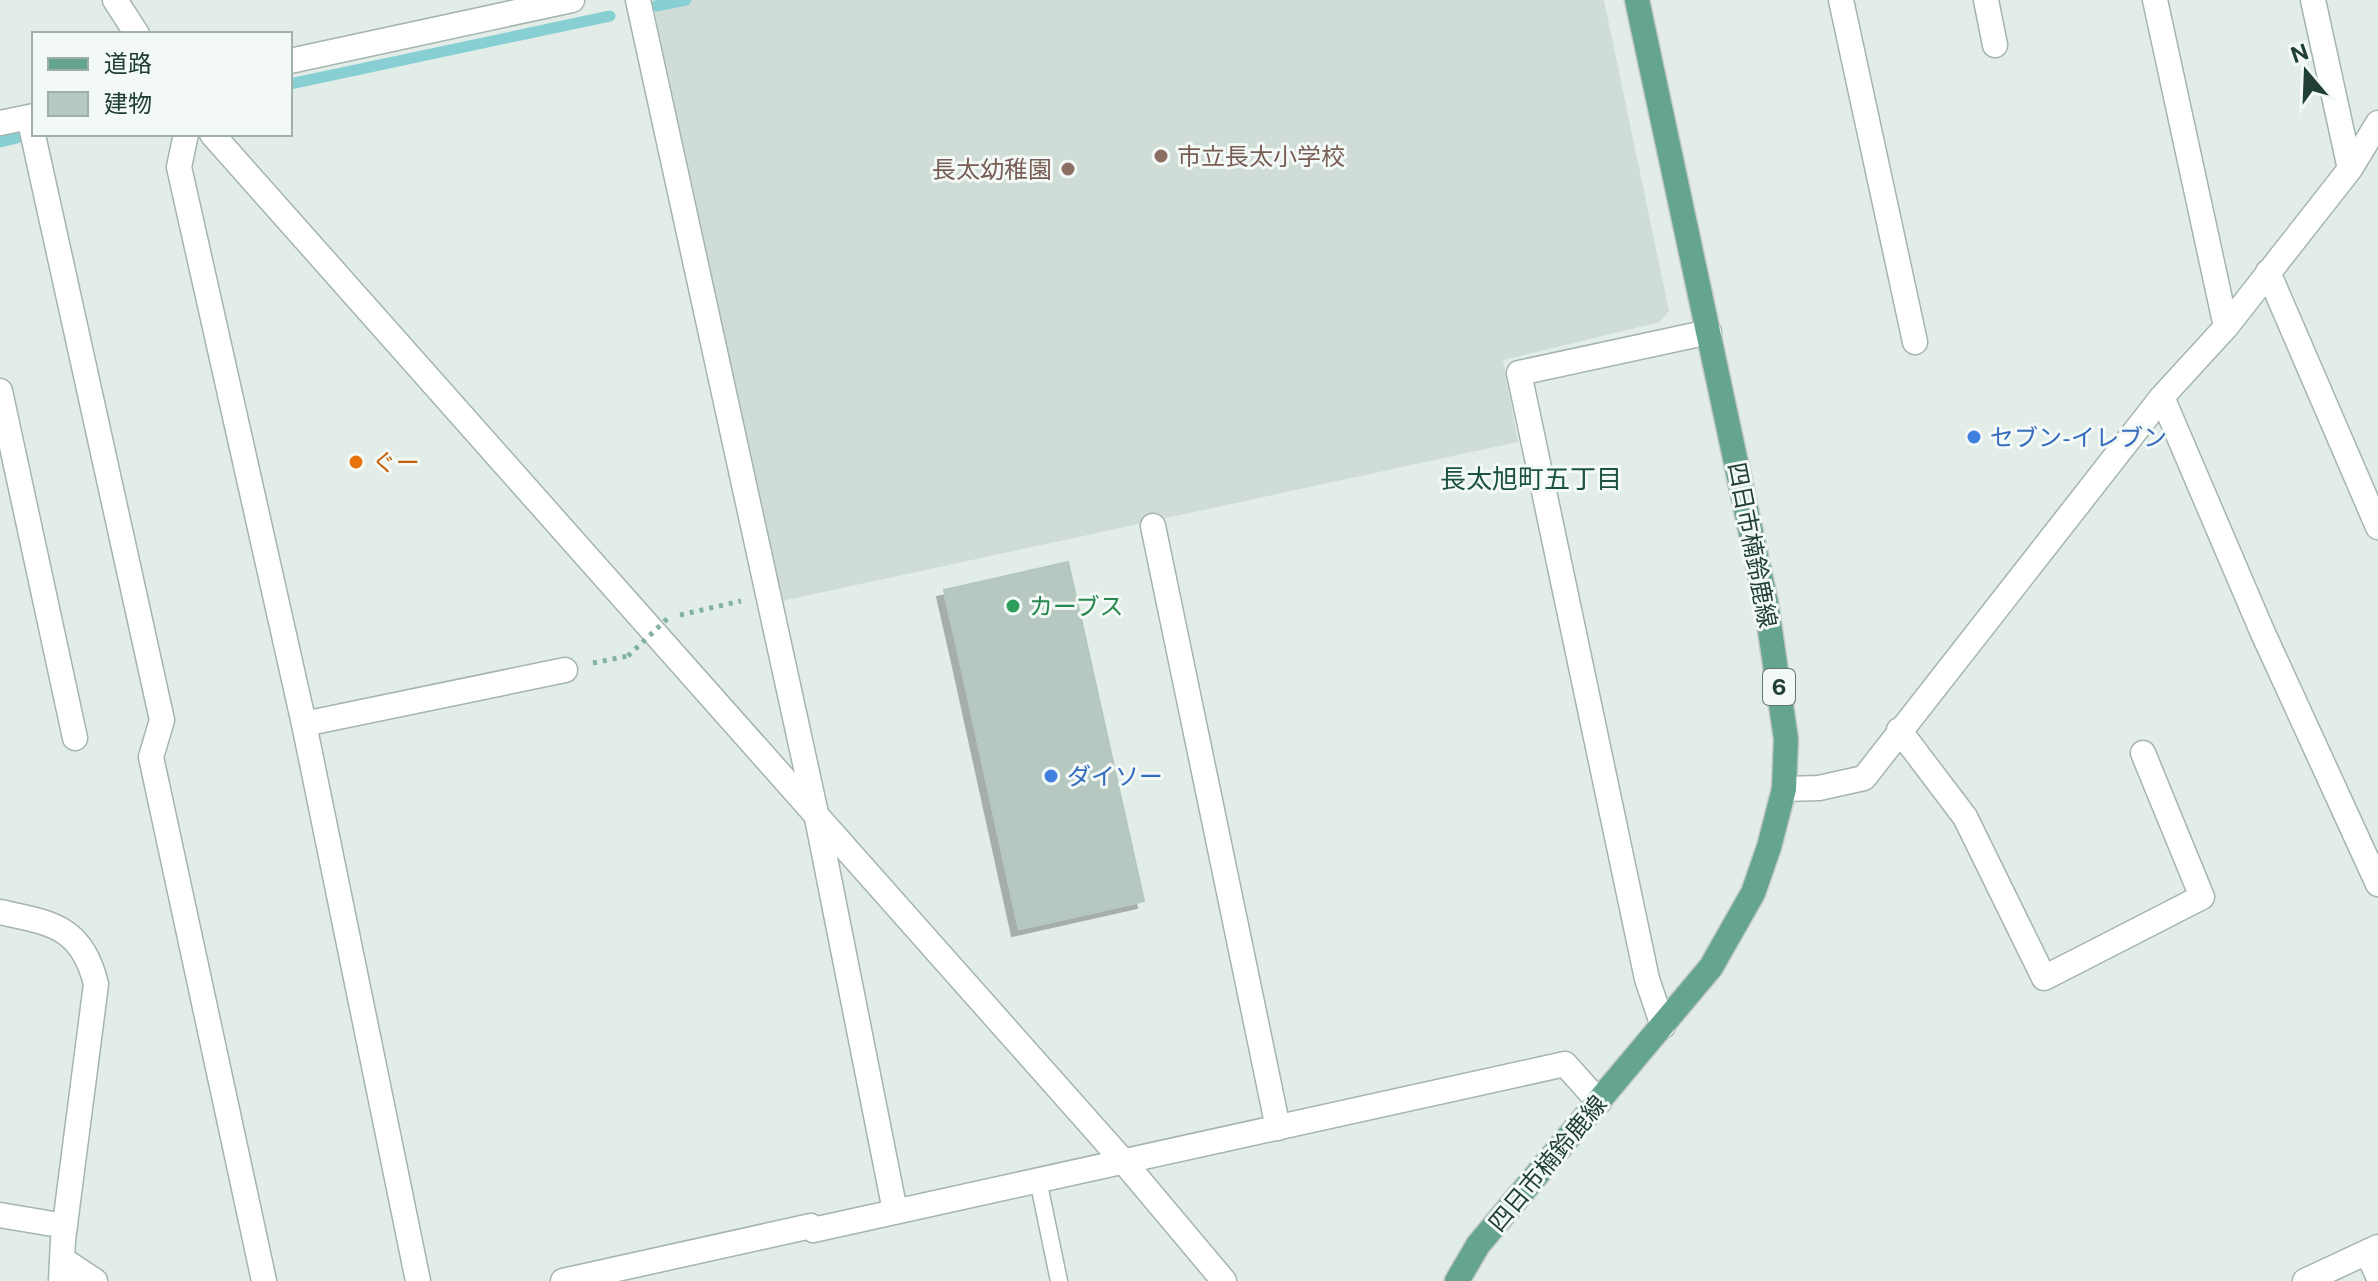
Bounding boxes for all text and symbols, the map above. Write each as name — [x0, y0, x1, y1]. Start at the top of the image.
legend — [32, 32, 292, 136]
north arrow — [2266, 32, 2346, 112]
text: N — [2287, 38, 2312, 68]
text: 道路 — [104, 49, 152, 77]
text: 建物 — [104, 89, 152, 117]
place label: 市立長太小学校 — [1177, 142, 1345, 170]
marker: 市立長太小学校 — [1152, 147, 1170, 165]
place label: 長太幼稚園 — [932, 155, 1052, 183]
marker: 長太幼稚園 — [1059, 160, 1077, 178]
place label: セブン-イレブン — [1990, 423, 2167, 451]
marker: セブン-イレブン — [1965, 428, 1983, 446]
place label: ぐー — [372, 448, 420, 476]
marker: ぐー — [347, 453, 365, 471]
street label: 四日市楠鈴鹿線 — [1723, 460, 1783, 630]
district label: 長太旭町五丁目 — [1440, 463, 1622, 494]
place label: カーブス — [1029, 592, 1124, 620]
marker: カーブス — [1004, 597, 1022, 615]
road number: 6 — [1763, 669, 1795, 705]
place label: ダイソー — [1067, 762, 1163, 790]
marker: ダイソー — [1042, 767, 1060, 785]
street label: 四日市楠鈴鹿線 — [1482, 1090, 1612, 1236]

